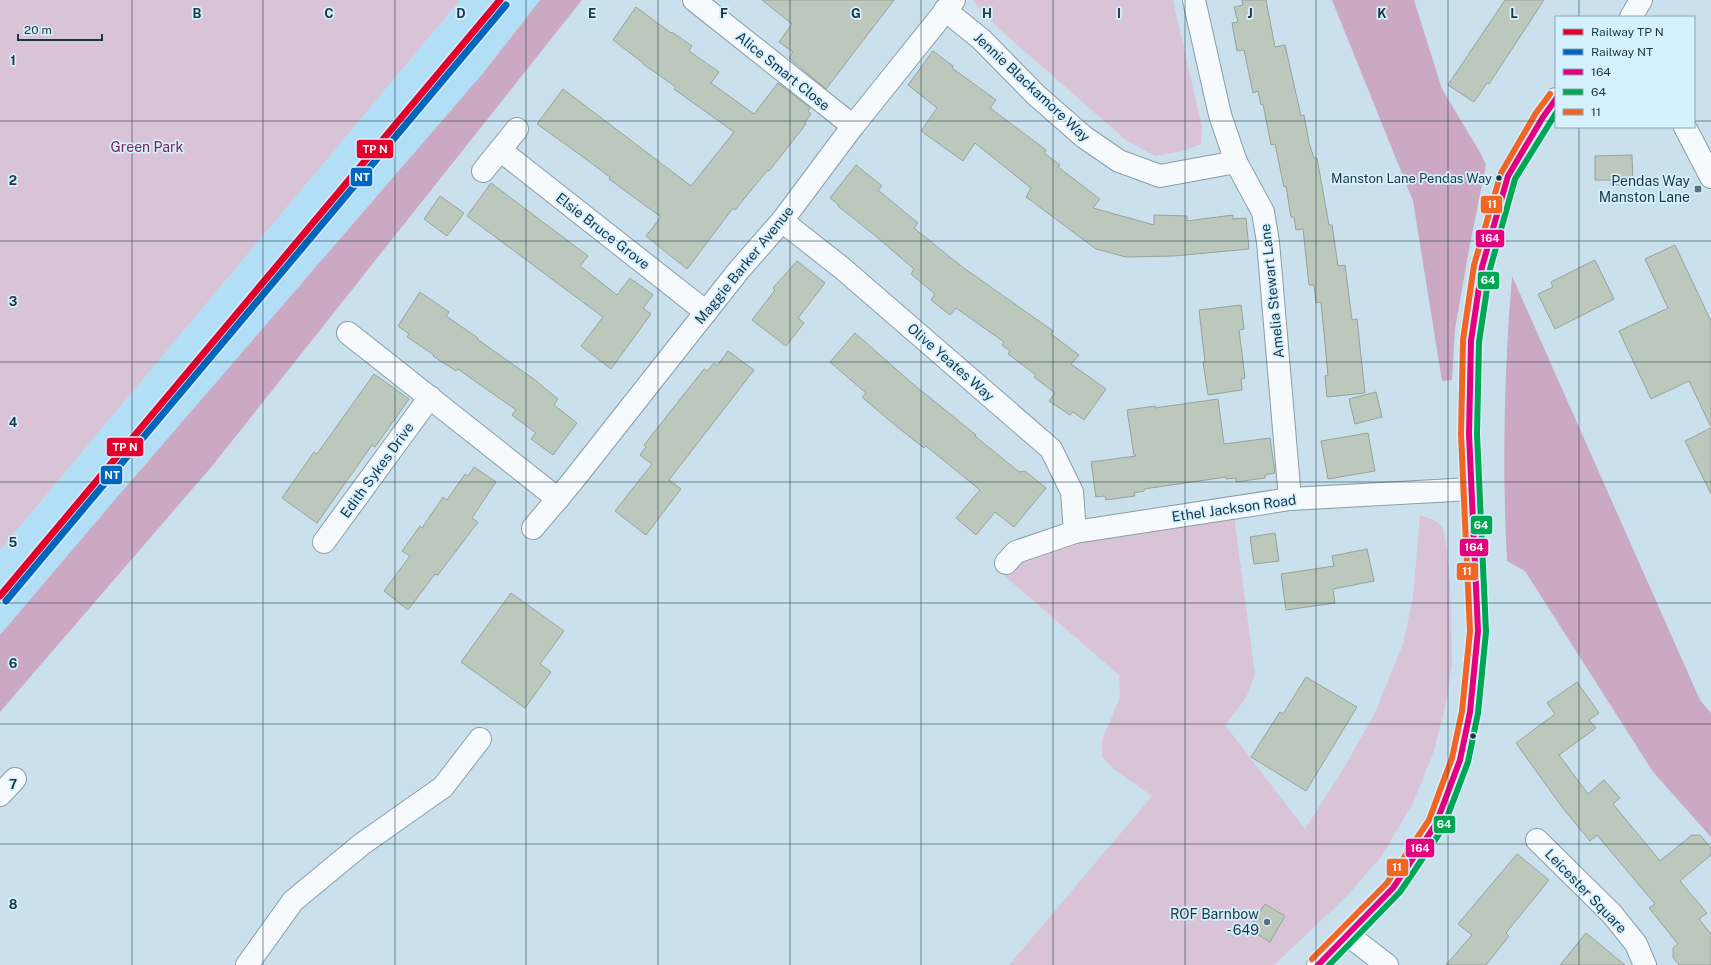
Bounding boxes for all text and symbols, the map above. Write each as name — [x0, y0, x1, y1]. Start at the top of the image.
text: B — [193, 6, 202, 21]
text: C — [324, 6, 334, 21]
text: D — [456, 6, 466, 21]
text: E — [588, 6, 596, 21]
text: F — [720, 6, 728, 21]
text: G — [851, 6, 861, 21]
text: H — [982, 6, 992, 21]
text: I — [1117, 6, 1121, 21]
text: J — [1247, 6, 1253, 21]
text: K — [1377, 6, 1387, 21]
text: L — [1510, 6, 1518, 21]
scale bar — [18, 16, 102, 42]
legend — [1555, 16, 1695, 128]
text: 20 m — [24, 23, 52, 37]
text: Railway TP N — [1591, 25, 1664, 39]
street label: Alice Smart Close — [733, 28, 833, 114]
street label: Jennie Blackamore Way — [971, 29, 1094, 145]
text: Railway NT — [1591, 45, 1653, 59]
text: 1 — [10, 53, 16, 68]
text: 164 — [1591, 65, 1611, 79]
text: 64 — [1591, 85, 1606, 99]
text: 11 — [1591, 105, 1601, 119]
park label: Green Park — [111, 139, 184, 155]
line badge: TP N — [356, 139, 394, 159]
text: TP N — [362, 143, 388, 155]
line badge: NT — [350, 167, 373, 187]
text: NT — [354, 171, 370, 183]
place label: Manston Lane Pendas Way — [1331, 171, 1492, 186]
text: 2 — [9, 173, 17, 188]
marker: Manston Lane Pendas Way — [1494, 173, 1504, 183]
place label: Pendas Way Manston Lane — [1599, 173, 1690, 205]
marker: Pendas Way Manston Lane — [1693, 184, 1703, 194]
street label: Elsie Bruce Grove — [553, 189, 653, 273]
line badge: 11 — [1480, 195, 1503, 214]
text: 11 — [1487, 198, 1497, 210]
street label: Maggie Barker Avenue — [692, 203, 797, 327]
street label: Amelia Stewart Lane — [1257, 223, 1287, 359]
line badge: 164 — [1475, 229, 1505, 248]
text: 164 — [1480, 232, 1500, 244]
line badge: 64 — [1477, 271, 1500, 290]
text: 64 — [1481, 274, 1495, 286]
text: 3 — [9, 294, 18, 309]
street label: Olive Yeates Way — [904, 320, 998, 404]
text: 4 — [9, 415, 18, 430]
street label: Edith Sykes Drive — [337, 419, 417, 521]
line badge: TP N — [106, 437, 144, 457]
text: TP N — [112, 441, 138, 453]
line badge: NT — [100, 465, 123, 485]
text: NT — [104, 469, 120, 481]
street label: Ethel Jackson Road — [1171, 491, 1297, 525]
line badge: 64 — [1470, 515, 1493, 535]
text: 64 — [1474, 519, 1488, 531]
text: 5 — [9, 535, 18, 550]
line badge: 164 — [1459, 538, 1489, 557]
text: 164 — [1464, 541, 1484, 553]
line badge: 11 — [1456, 562, 1479, 581]
text: 11 — [1462, 565, 1472, 577]
text: 6 — [9, 656, 18, 671]
unlabelled marker — [1468, 731, 1478, 741]
text: 7 — [9, 777, 17, 792]
line badge: 64 — [1433, 815, 1456, 834]
text: 64 — [1437, 818, 1451, 830]
line badge: 164 — [1405, 838, 1435, 858]
text: 164 — [1410, 842, 1430, 854]
street label: Leicester Square — [1542, 846, 1630, 936]
line badge: 11 — [1386, 858, 1409, 877]
text: 11 — [1392, 861, 1402, 873]
text: 8 — [9, 897, 18, 912]
place label: ROF Barnbow - 649 — [1170, 906, 1259, 938]
marker: ROF Barnbow - 649 — [1262, 917, 1272, 927]

